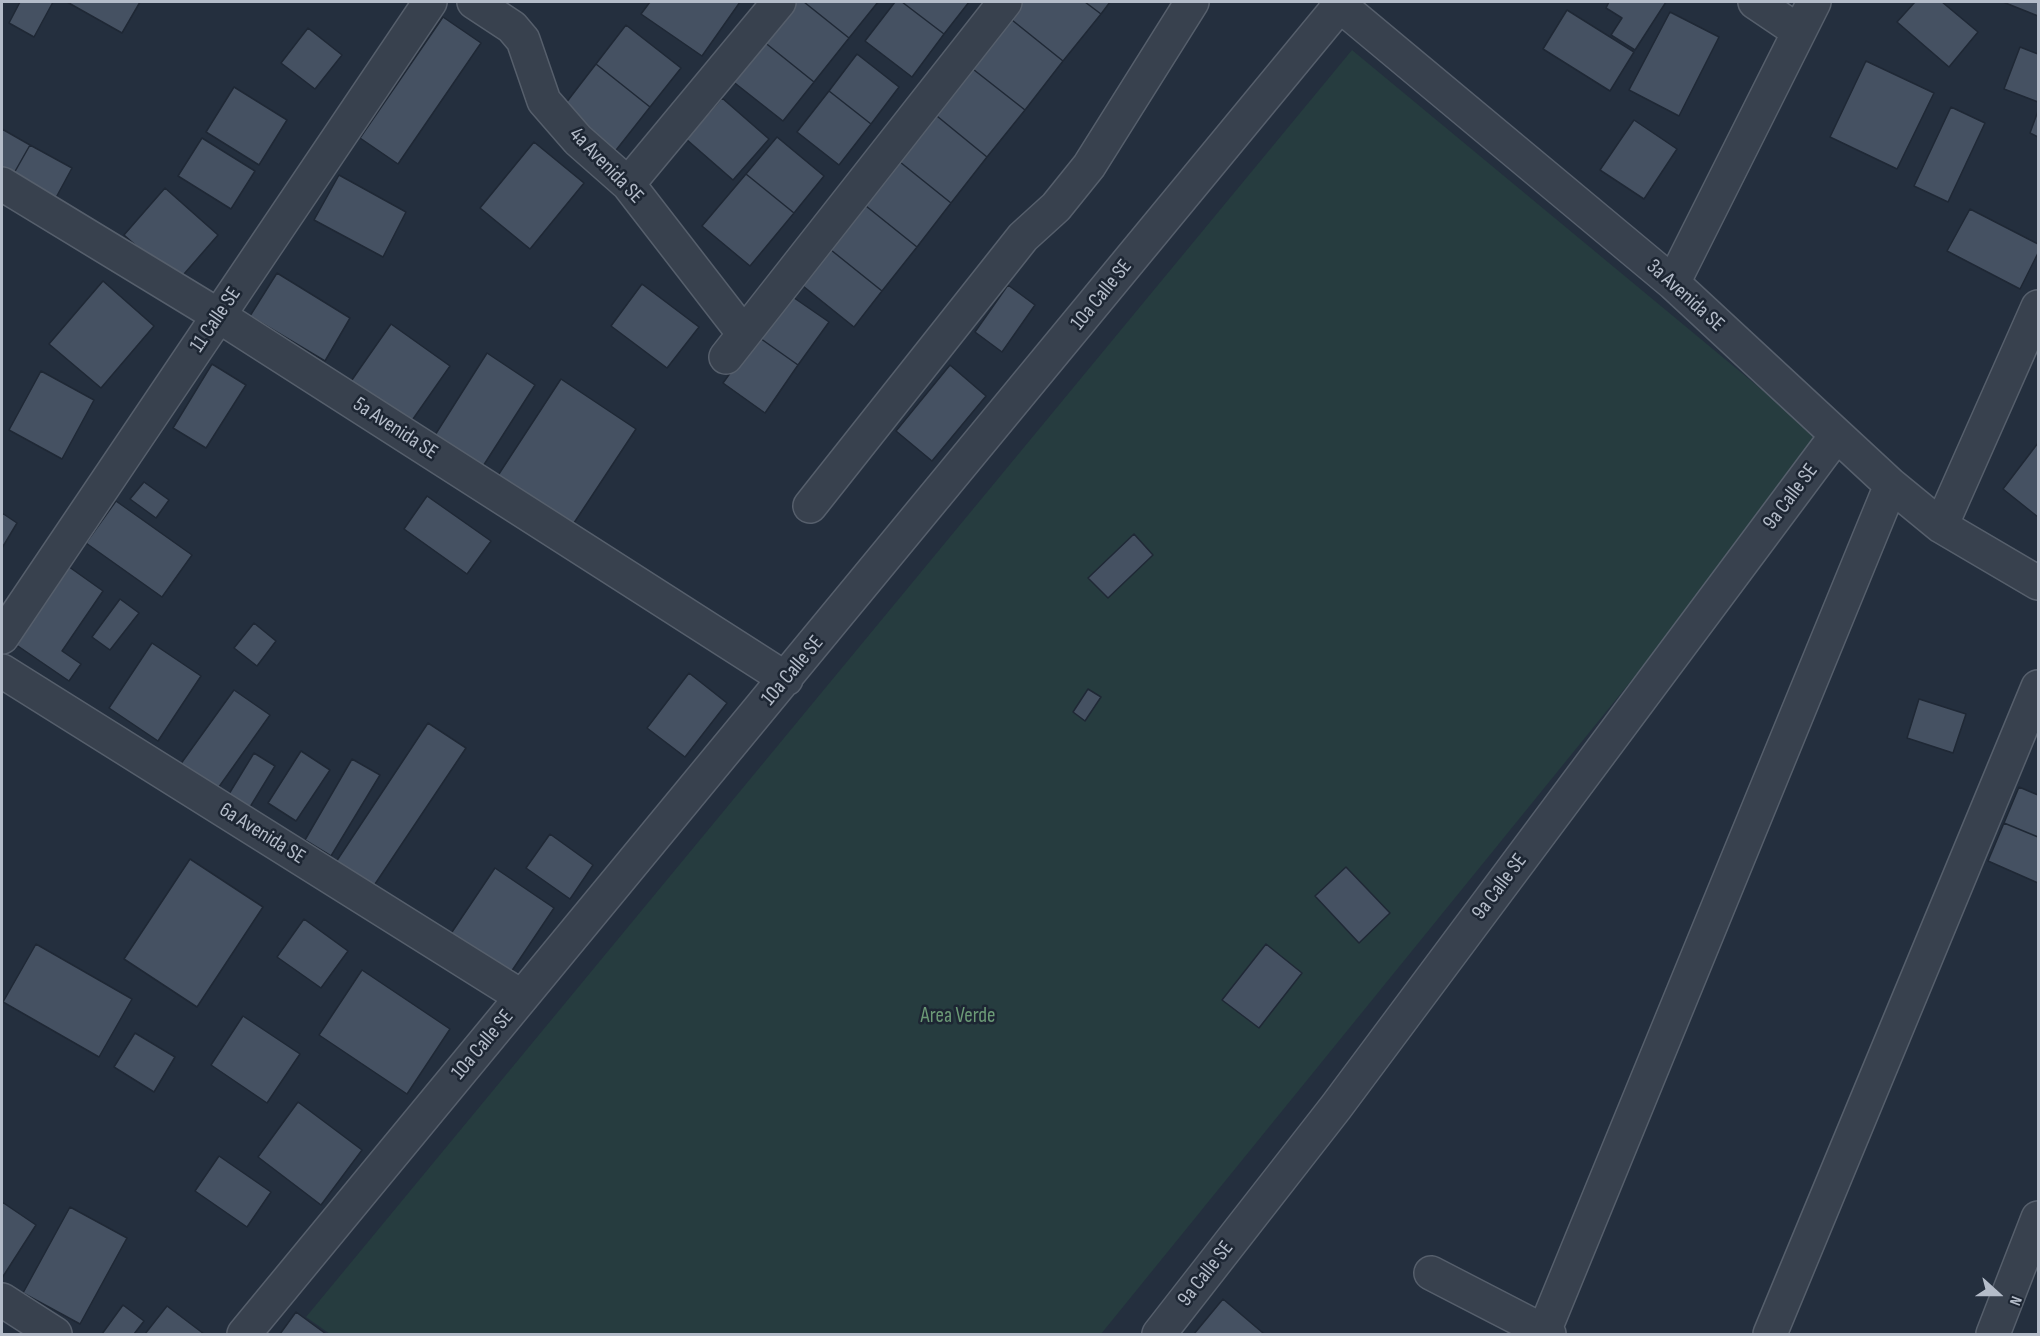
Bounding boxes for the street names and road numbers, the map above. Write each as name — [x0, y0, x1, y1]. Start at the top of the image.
street label: 4a Avenida SE — [564, 123, 648, 209]
street label: 3a Avenida SE — [1641, 254, 1729, 338]
street label: 10a Calle SE — [1066, 255, 1138, 335]
street label: 11 Calle SE — [185, 283, 247, 357]
street label: 5a Avenida SE — [348, 392, 442, 466]
street label: 9a Calle SE — [1758, 459, 1824, 535]
street label: 10a Calle SE — [757, 631, 829, 711]
street label: 6a Avenida SE — [214, 798, 310, 870]
street label: 9a Calle SE — [1467, 849, 1533, 925]
street label: 10a Calle SE — [447, 1005, 519, 1085]
street label: 9a Calle SE — [1173, 1236, 1239, 1312]

